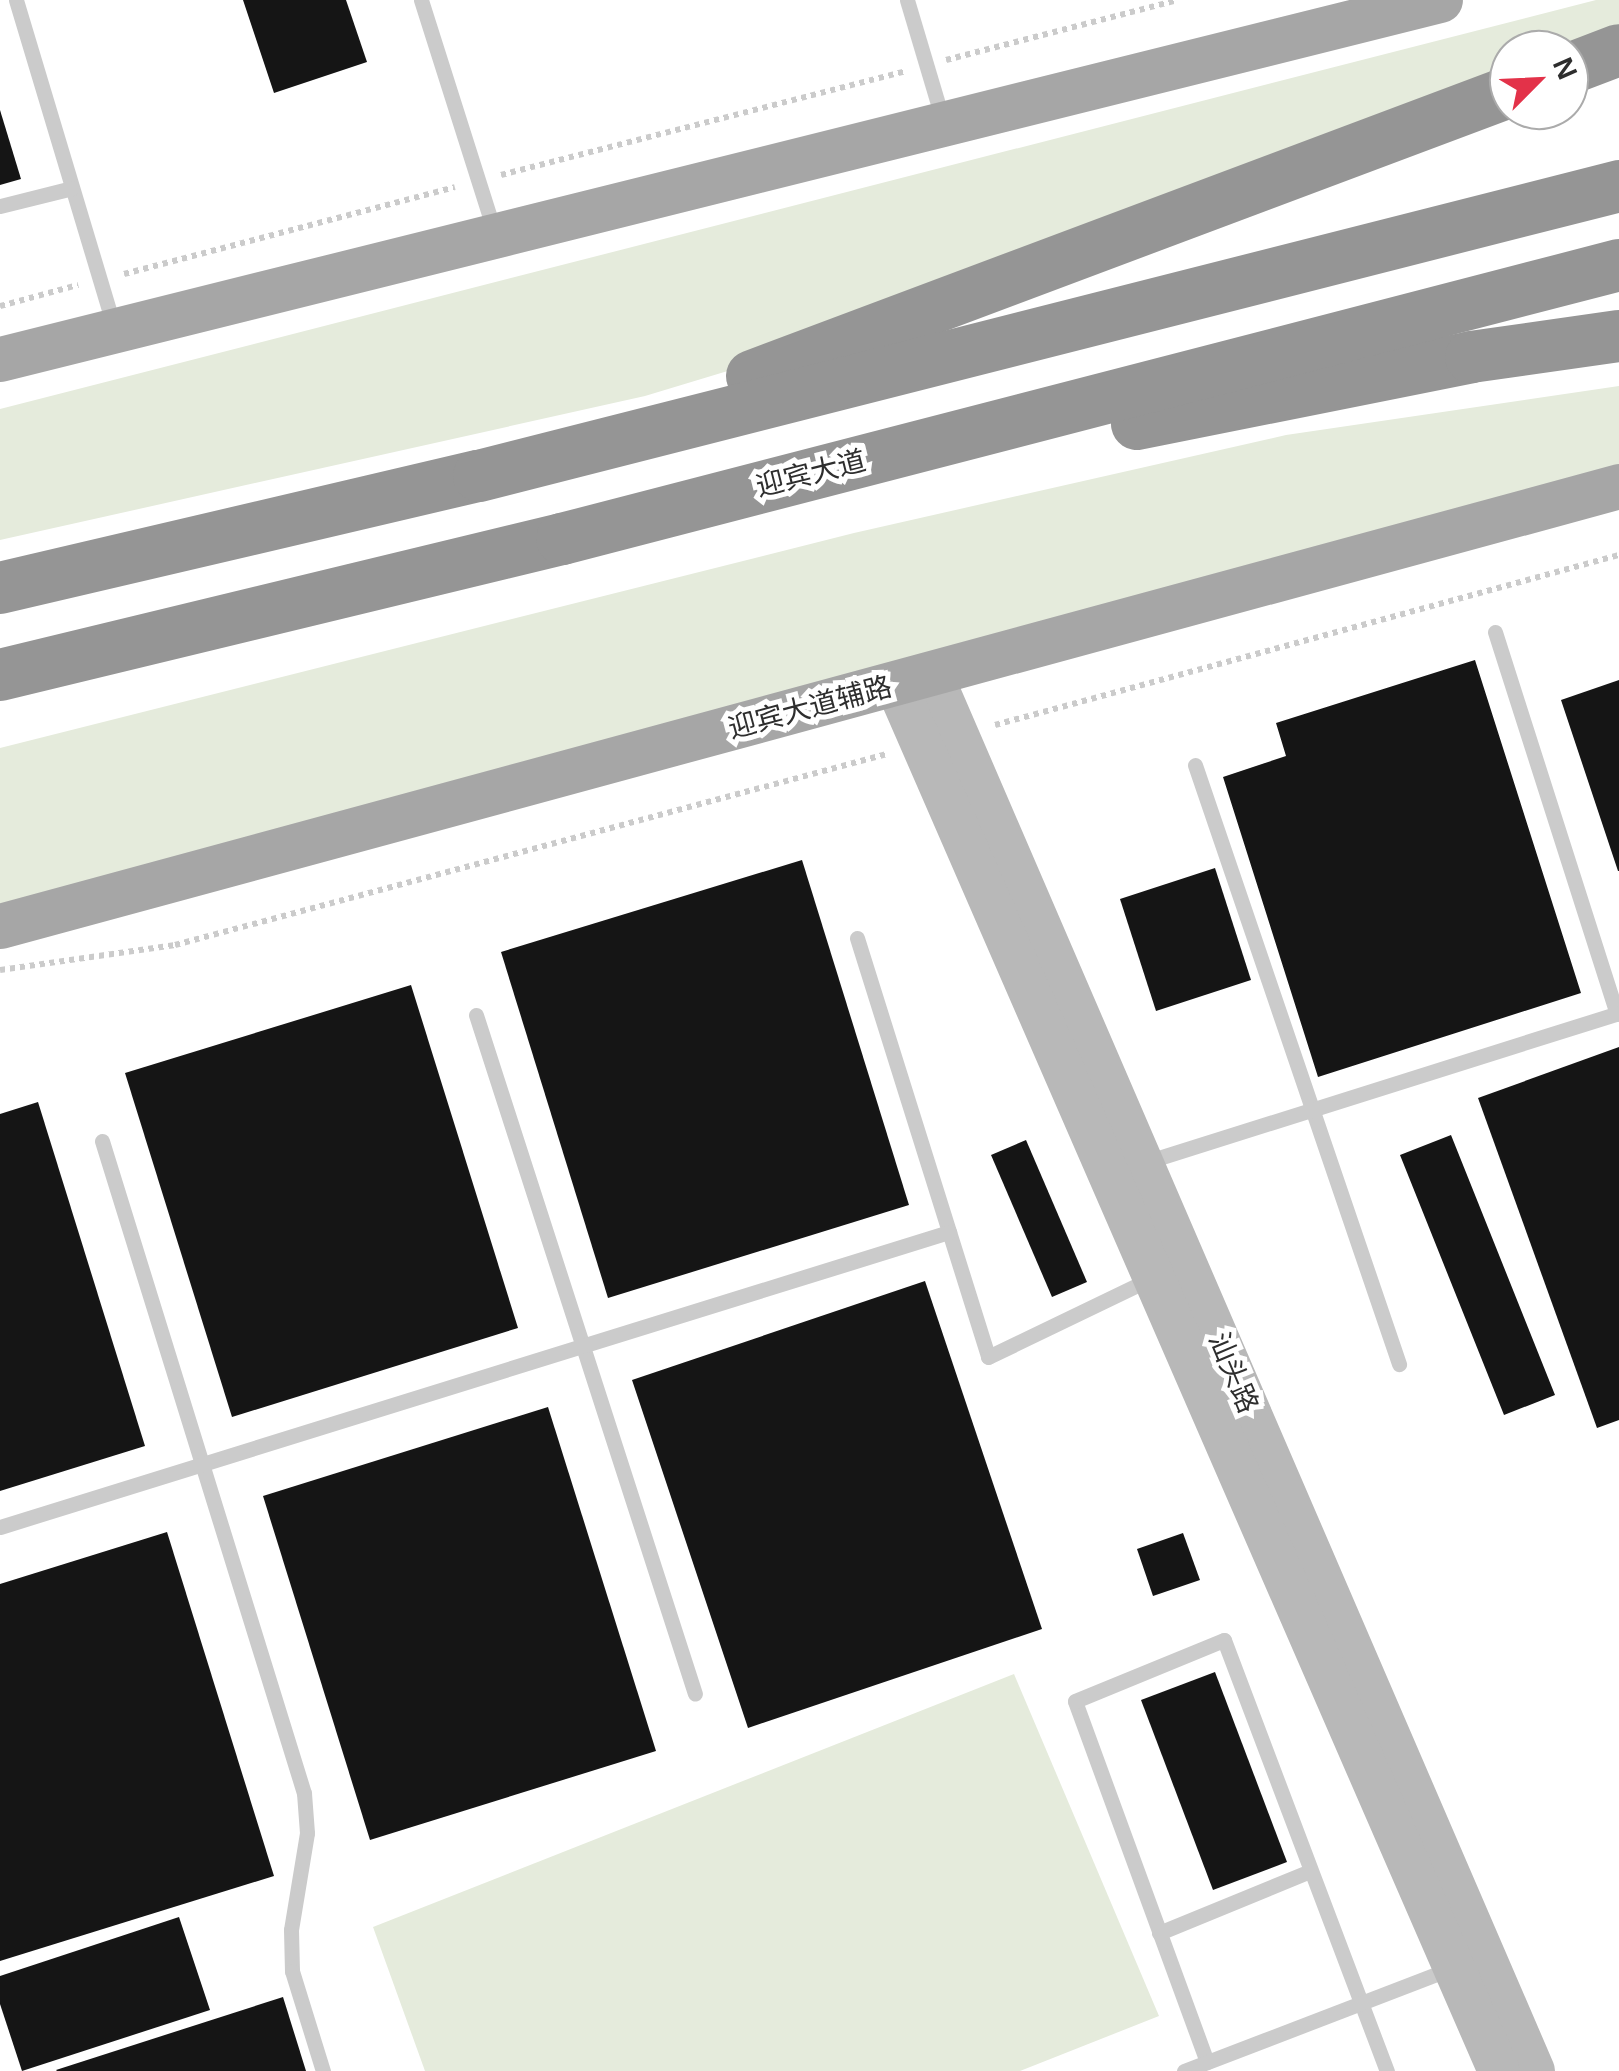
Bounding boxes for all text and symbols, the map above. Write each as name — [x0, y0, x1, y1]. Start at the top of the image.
north arrow — [1489, 30, 1589, 130]
text: N — [1547, 53, 1583, 84]
street label: 迎宾大道 — [753, 444, 869, 504]
street label: 迎宾大道辅路 — [725, 670, 895, 746]
street label: 汕头路 — [1201, 1328, 1265, 1418]

